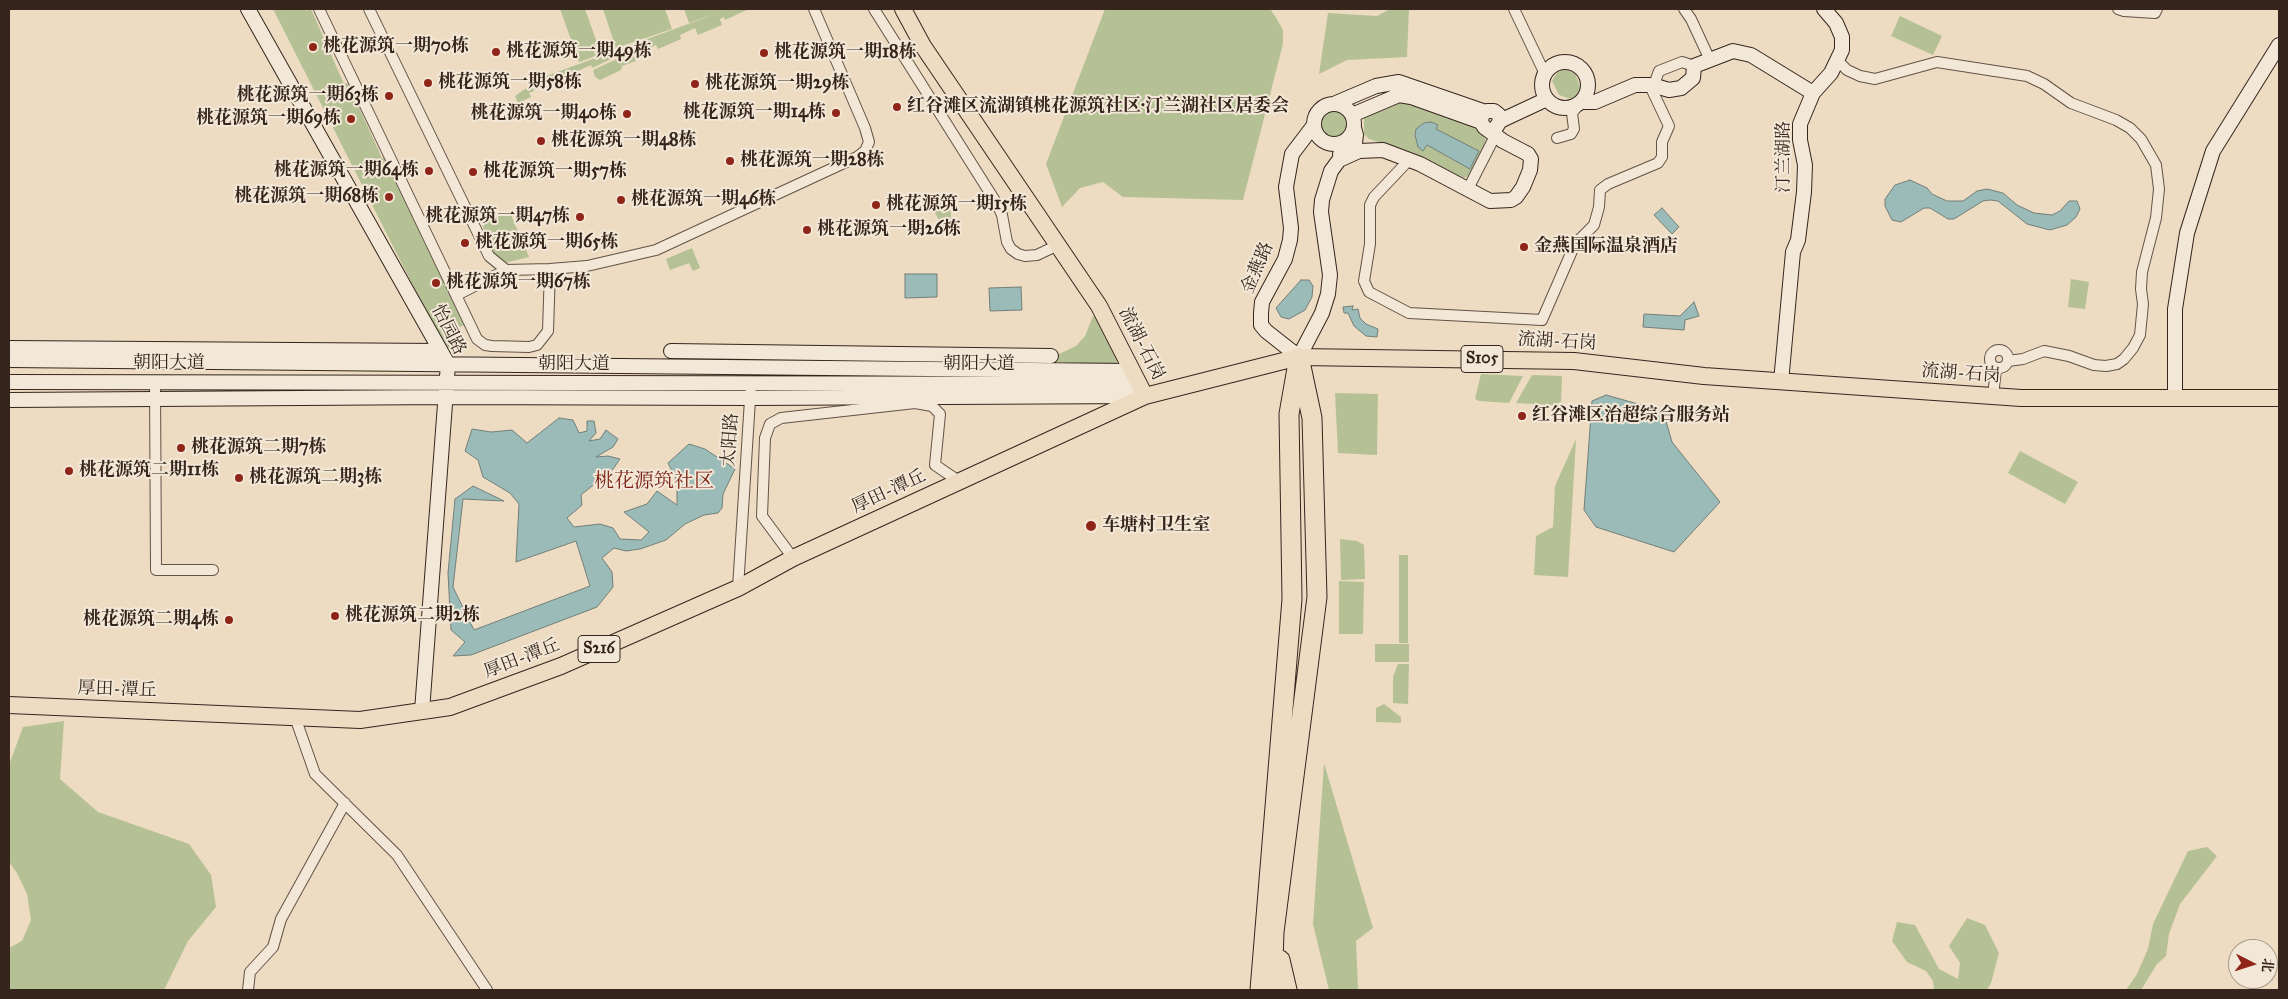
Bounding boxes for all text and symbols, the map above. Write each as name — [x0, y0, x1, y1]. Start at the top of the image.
place label: 桃花源筑一期70栋 — [323, 36, 469, 58]
marker: 桃花源筑一期70栋 — [307, 41, 319, 53]
place label: 桃花源筑一期49栋 — [506, 41, 652, 63]
place label: 桃花源筑一期18栋 — [774, 42, 917, 64]
marker: 桃花源筑一期49栋 — [490, 46, 502, 58]
marker: 桃花源筑一期18栋 — [758, 47, 770, 59]
place label: 桃花源筑一期58栋 — [438, 72, 582, 94]
place label: 桃花源筑一期29栋 — [705, 73, 850, 95]
marker: 桃花源筑一期58栋 — [422, 77, 434, 89]
marker: 桃花源筑一期29栋 — [689, 78, 701, 90]
place label: 桃花源筑一期63栋 — [237, 85, 379, 107]
marker: 桃花源筑一期63栋 — [383, 90, 395, 102]
place label: 红谷滩区流湖镇桃花源筑社区·汀兰湖社区居委会 — [907, 96, 1289, 118]
marker: 红谷滩区流湖镇桃花源筑社区·汀兰湖社区居委会 — [891, 101, 903, 113]
place label: 桃花源筑一期14栋 — [683, 102, 826, 124]
place label: 桃花源筑一期40栋 — [470, 103, 617, 125]
marker: 桃花源筑一期14栋 — [830, 107, 842, 119]
place label: 桃花源筑一期69栋 — [196, 108, 341, 130]
marker: 桃花源筑一期40栋 — [621, 108, 633, 120]
marker: 桃花源筑一期69栋 — [345, 113, 357, 125]
street label: 汀兰湖路 — [1774, 121, 1796, 193]
place label: 桃花源筑一期48栋 — [551, 130, 697, 152]
marker: 桃花源筑一期48栋 — [535, 135, 547, 147]
place label: 桃花源筑一期28栋 — [740, 150, 884, 172]
marker: 桃花源筑一期28栋 — [724, 155, 736, 167]
place label: 桃花源筑一期64栋 — [274, 160, 419, 182]
place label: 桃花源筑一期57栋 — [483, 161, 627, 183]
marker: 桃花源筑一期64栋 — [423, 165, 435, 177]
marker: 桃花源筑一期57栋 — [467, 166, 479, 178]
place label: 桃花源筑一期68栋 — [234, 186, 379, 208]
place label: 桃花源筑一期46栋 — [631, 189, 776, 211]
marker: 桃花源筑一期68栋 — [383, 191, 395, 203]
marker: 桃花源筑一期46栋 — [615, 194, 627, 206]
place label: 桃花源筑一期15栋 — [886, 194, 1027, 216]
marker: 桃花源筑一期15栋 — [870, 199, 882, 211]
place label: 桃花源筑一期47栋 — [425, 206, 570, 228]
marker: 桃花源筑一期47栋 — [574, 211, 586, 223]
place label: 桃花源筑一期26栋 — [817, 219, 961, 241]
marker: 桃花源筑一期26栋 — [801, 224, 813, 236]
place label: 桃花源筑一期65栋 — [475, 232, 619, 254]
place label: 金燕国际温泉酒店 — [1534, 236, 1678, 258]
marker: 桃花源筑一期65栋 — [459, 237, 471, 249]
street label: 金燕路 — [1238, 239, 1278, 297]
marker: 金燕国际温泉酒店 — [1518, 241, 1530, 253]
place label: 桃花源筑一期67栋 — [446, 272, 591, 294]
marker: 桃花源筑一期67栋 — [430, 277, 442, 289]
street label: 怡园路 — [426, 301, 470, 359]
street label: 流湖-石岗 — [1113, 304, 1169, 384]
street label: 流湖-石岗 — [1517, 329, 1597, 355]
road number: S105 — [1461, 346, 1503, 372]
street label: 朝阳大道 — [133, 353, 205, 375]
street label: 朝阳大道 — [538, 354, 610, 376]
street label: 朝阳大道 — [943, 354, 1015, 376]
street label: 流湖-石岗 — [1921, 360, 2001, 388]
place label: 红谷滩区治超综合服务站 — [1532, 405, 1730, 427]
marker: 红谷滩区治超综合服务站 — [1516, 410, 1528, 422]
street label: 太阳路 — [718, 412, 744, 468]
place label: 桃花源筑二期7栋 — [191, 437, 327, 459]
marker: 桃花源筑二期7栋 — [175, 442, 187, 454]
place label: 桃花源筑二期11栋 — [79, 460, 219, 482]
marker: 桃花源筑二期11栋 — [63, 465, 75, 477]
street label: 厚田-潭丘 — [848, 465, 930, 519]
place label: 桃花源筑二期3栋 — [249, 467, 382, 489]
district label: 桃花源筑社区 — [594, 470, 714, 494]
marker: 桃花源筑二期3栋 — [233, 472, 245, 484]
place label: 车塘村卫生室 — [1102, 515, 1210, 537]
marker: 车塘村卫生室 — [1084, 519, 1098, 533]
place label: 桃花源筑二期2栋 — [345, 605, 480, 627]
place label: 桃花源筑二期4栋 — [83, 609, 219, 631]
marker: 桃花源筑二期2栋 — [329, 610, 341, 622]
marker: 桃花源筑二期4栋 — [223, 614, 235, 626]
street label: 厚田-潭丘 — [481, 635, 563, 683]
road number: S216 — [578, 636, 620, 662]
street label: 厚田-潭丘 — [77, 678, 157, 702]
north arrow — [2228, 939, 2278, 989]
text: 北 — [2258, 958, 2277, 973]

